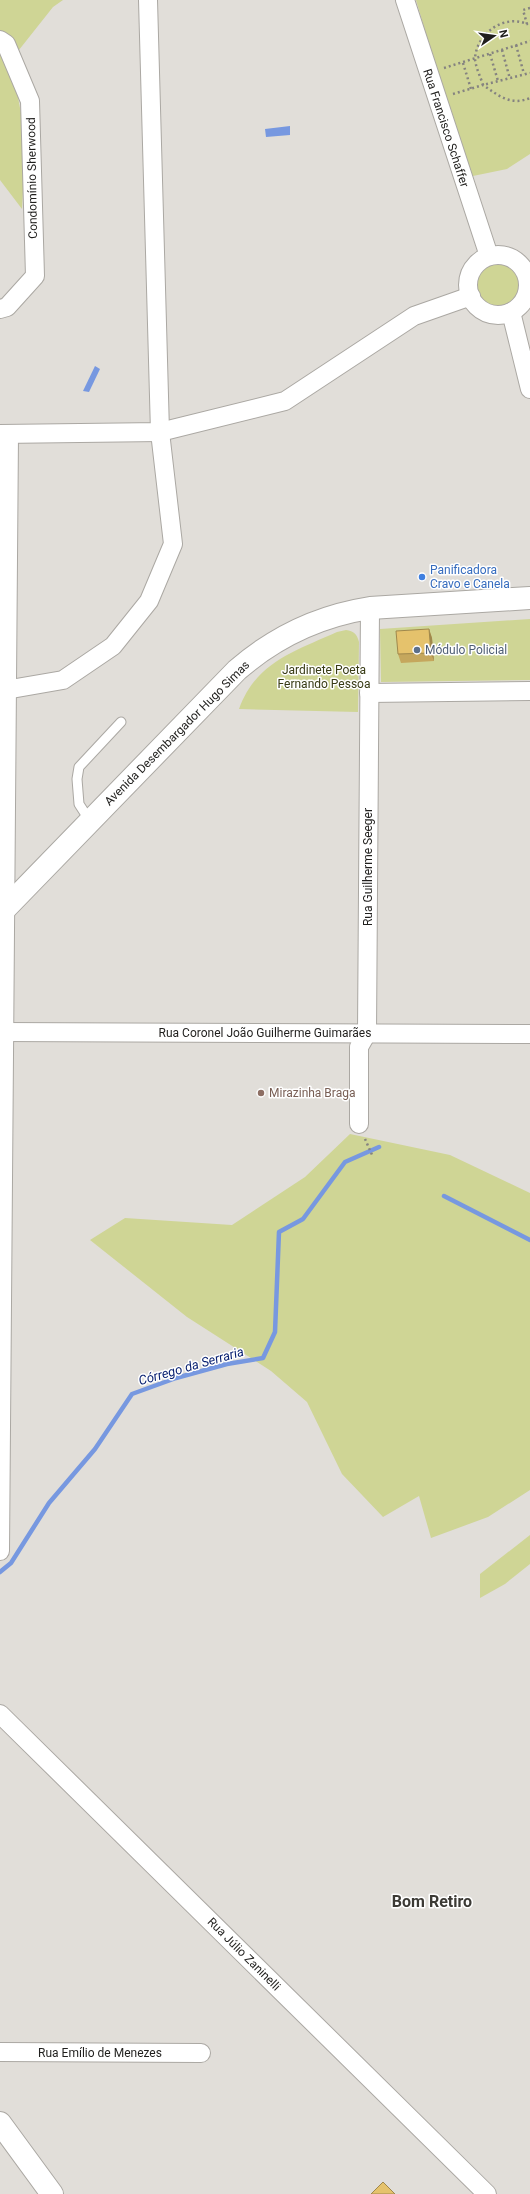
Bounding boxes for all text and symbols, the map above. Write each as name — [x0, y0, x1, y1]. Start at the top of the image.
north arrow — [474, 16, 514, 56]
text: N — [496, 29, 511, 39]
street label: Rua Francisco Schaffer — [420, 67, 472, 189]
street label: Condomínio Sherwood — [24, 117, 40, 239]
place label: Panificadora Cravo e Canela — [430, 563, 510, 591]
marker: Panificadora Cravo e Canela — [417, 572, 427, 582]
place label: Módulo Policial — [425, 643, 507, 657]
marker: Módulo Policial — [412, 645, 422, 655]
street label: Avenida Desembargador Hugo Simas — [102, 658, 252, 808]
park label: Jardinete Poeta Fernando Pessoa — [278, 663, 370, 691]
street label: Rua Guilherme Seeger — [361, 808, 375, 926]
street label: Rua Coronel João Guilherme Guimarães — [159, 1026, 371, 1040]
place label: Mirazinha Braga — [269, 1086, 355, 1100]
marker: Mirazinha Braga — [256, 1088, 266, 1098]
water label: Córrego da Serraria — [137, 1344, 245, 1388]
district label: Bom Retiro — [392, 1892, 472, 1911]
street label: Rua Júlio Zaninelli — [205, 1915, 283, 1993]
street label: Rua Emílio de Menezes — [38, 2046, 162, 2060]

